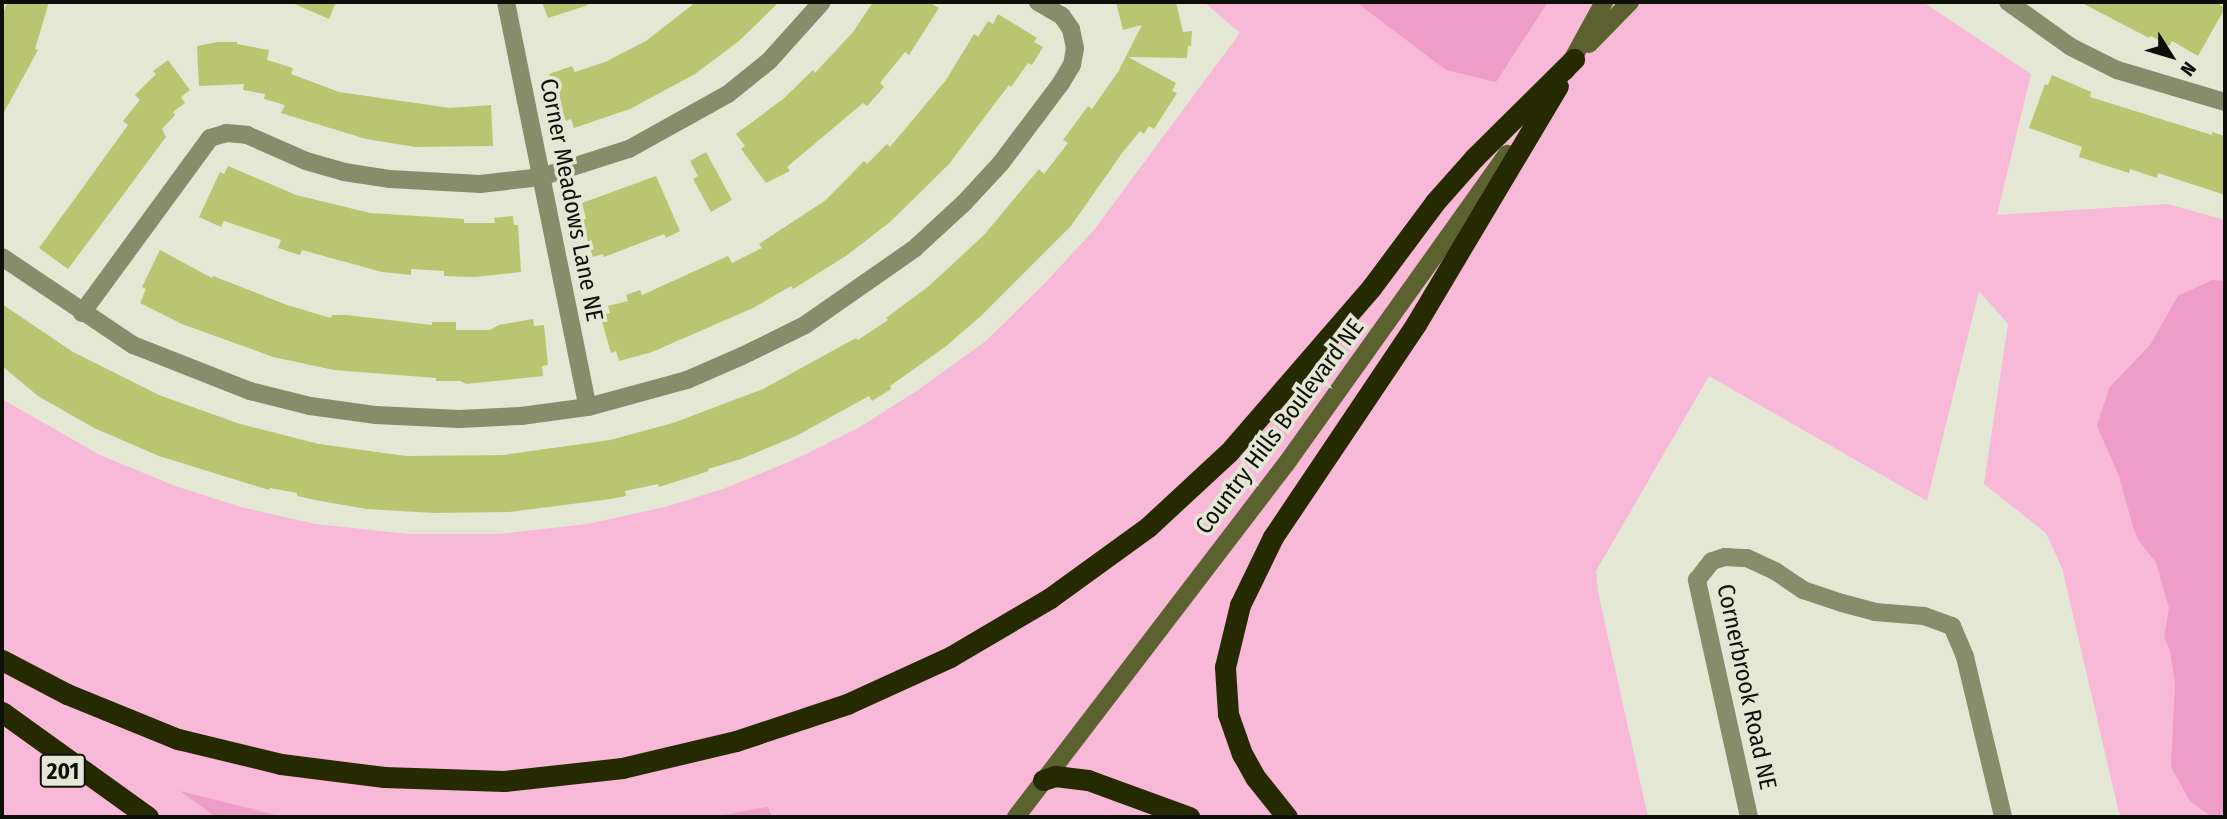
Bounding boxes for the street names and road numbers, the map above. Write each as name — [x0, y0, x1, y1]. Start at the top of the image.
street label: Corner Meadows Lane NE — [533, 76, 609, 324]
street label: Country Hills Boulevard NE — [1190, 314, 1370, 540]
street label: Cornerbrook Road NE — [1710, 582, 1782, 792]
road number: 201 — [38, 751, 88, 790]

